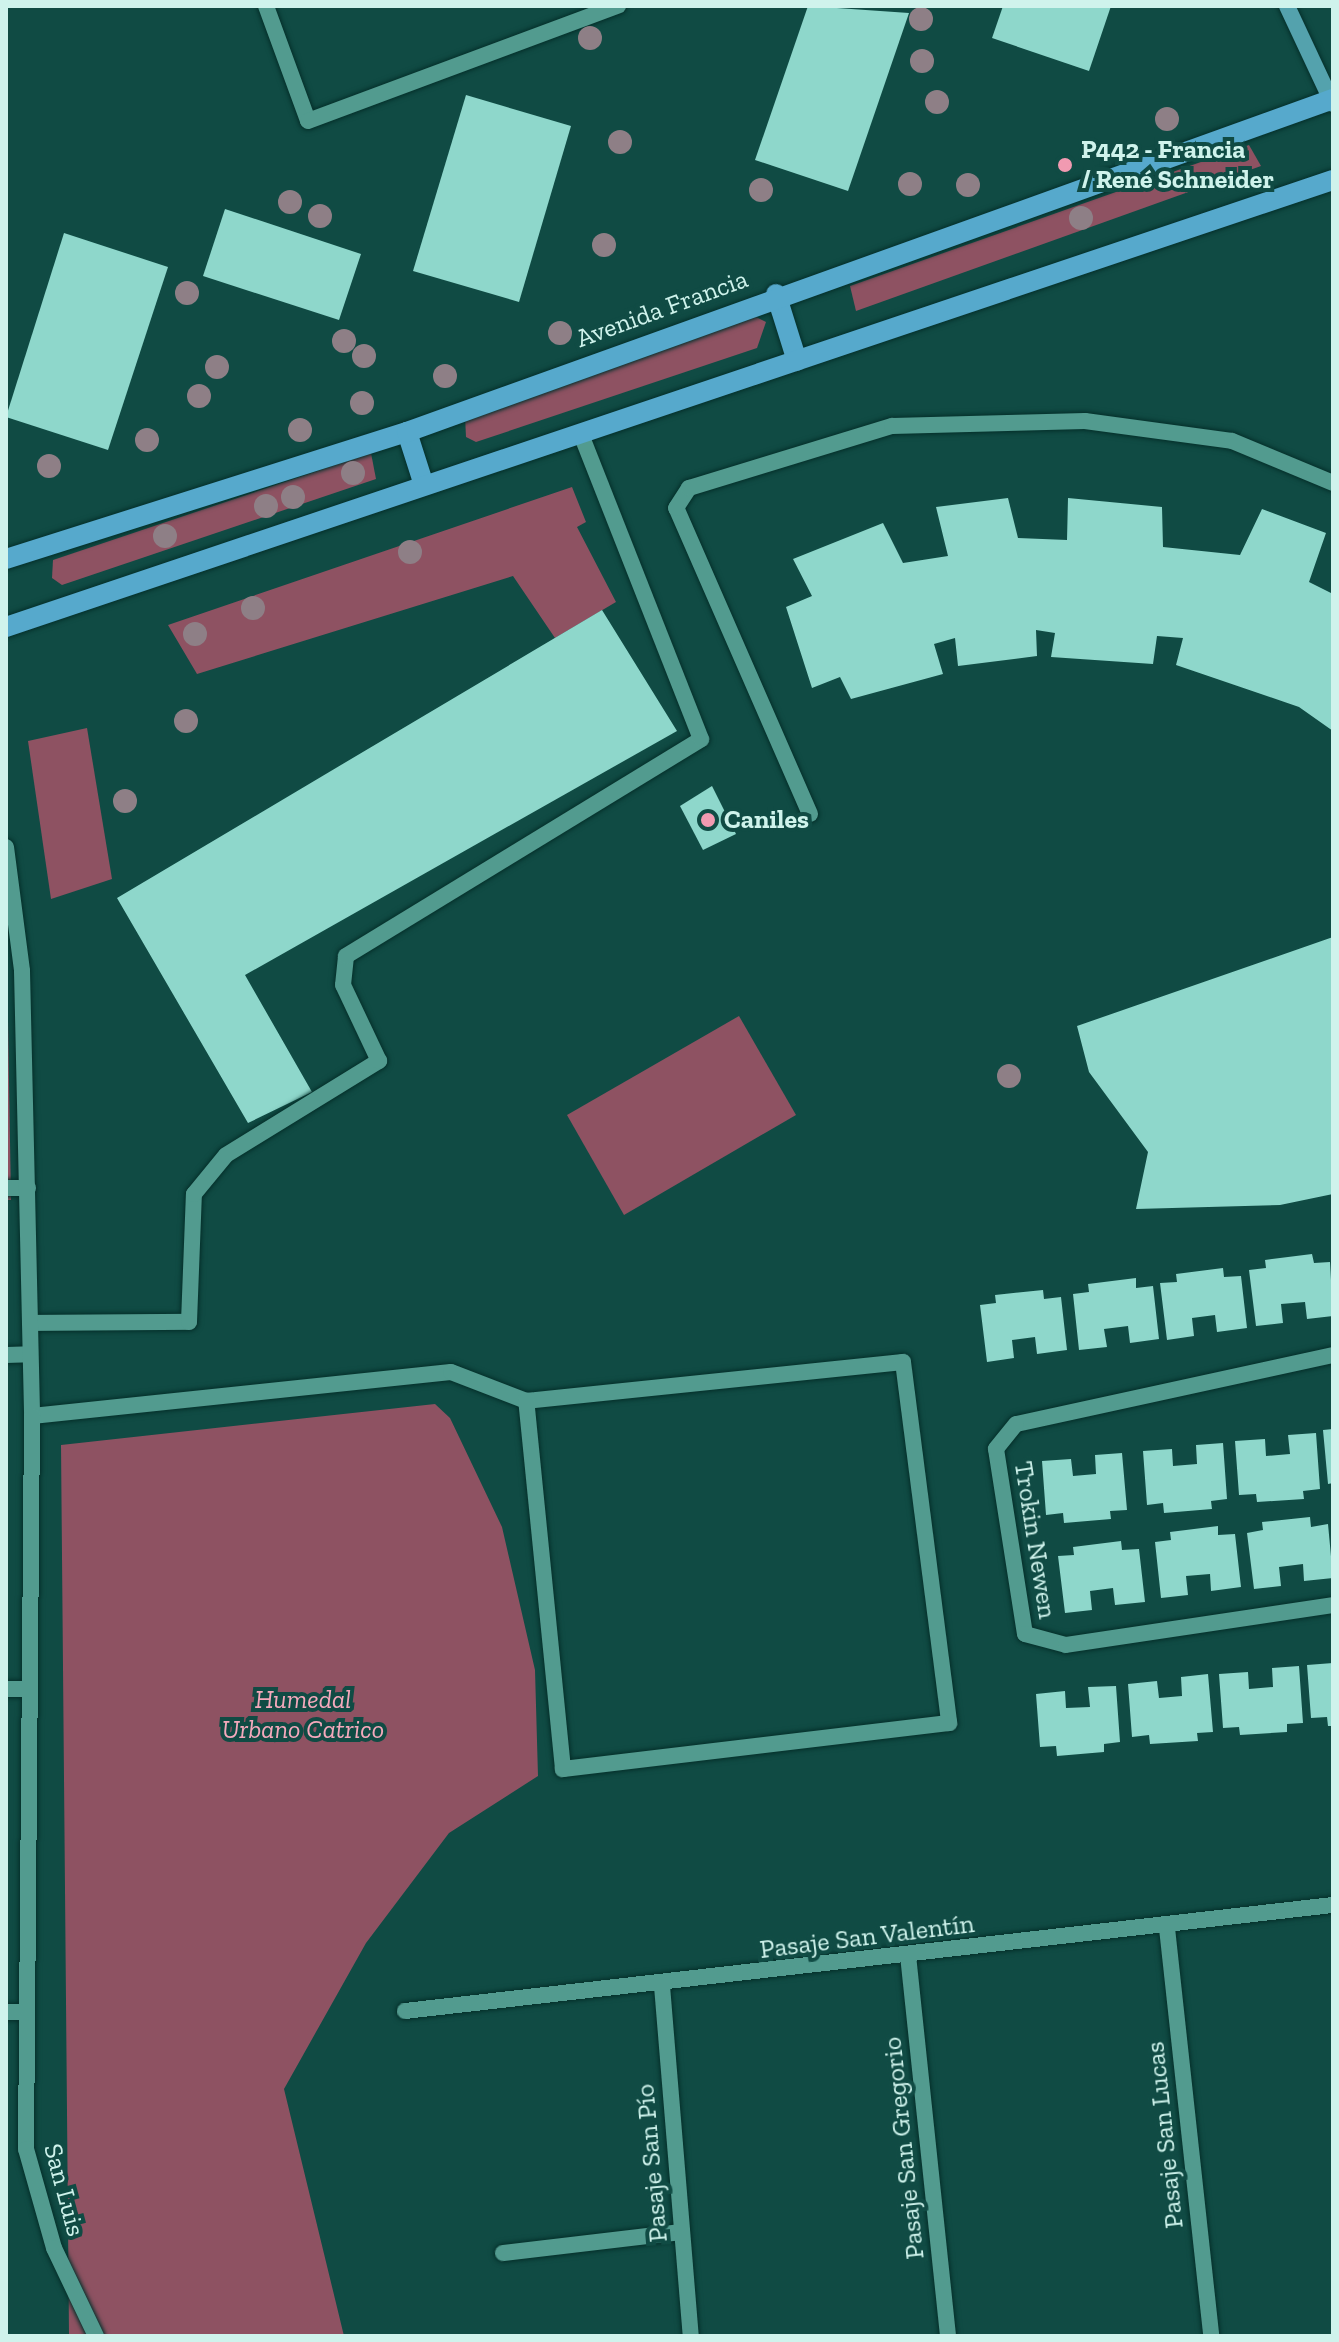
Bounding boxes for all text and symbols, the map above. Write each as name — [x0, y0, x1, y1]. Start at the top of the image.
place label: P442 - Francia / René Schneider — [1081, 134, 1274, 196]
marker: P442 - Francia / René Schneider — [1056, 156, 1074, 174]
street label: Avenida Francia — [572, 264, 752, 354]
place label: Caniles — [724, 804, 809, 836]
marker: Caniles — [699, 811, 717, 829]
street label: Trokin Newen — [1007, 1459, 1063, 1621]
park label: Humedal Urbano Catrico — [222, 1684, 384, 1746]
street label: Pasaje San Valentín — [758, 1908, 976, 1966]
street label: Pasaje San Gregorio — [877, 2035, 931, 2261]
street label: Pasaje San Lucas — [1140, 2040, 1190, 2230]
street label: Pasaje San Pío — [630, 2083, 674, 2243]
street label: San Luis — [37, 2140, 91, 2240]

